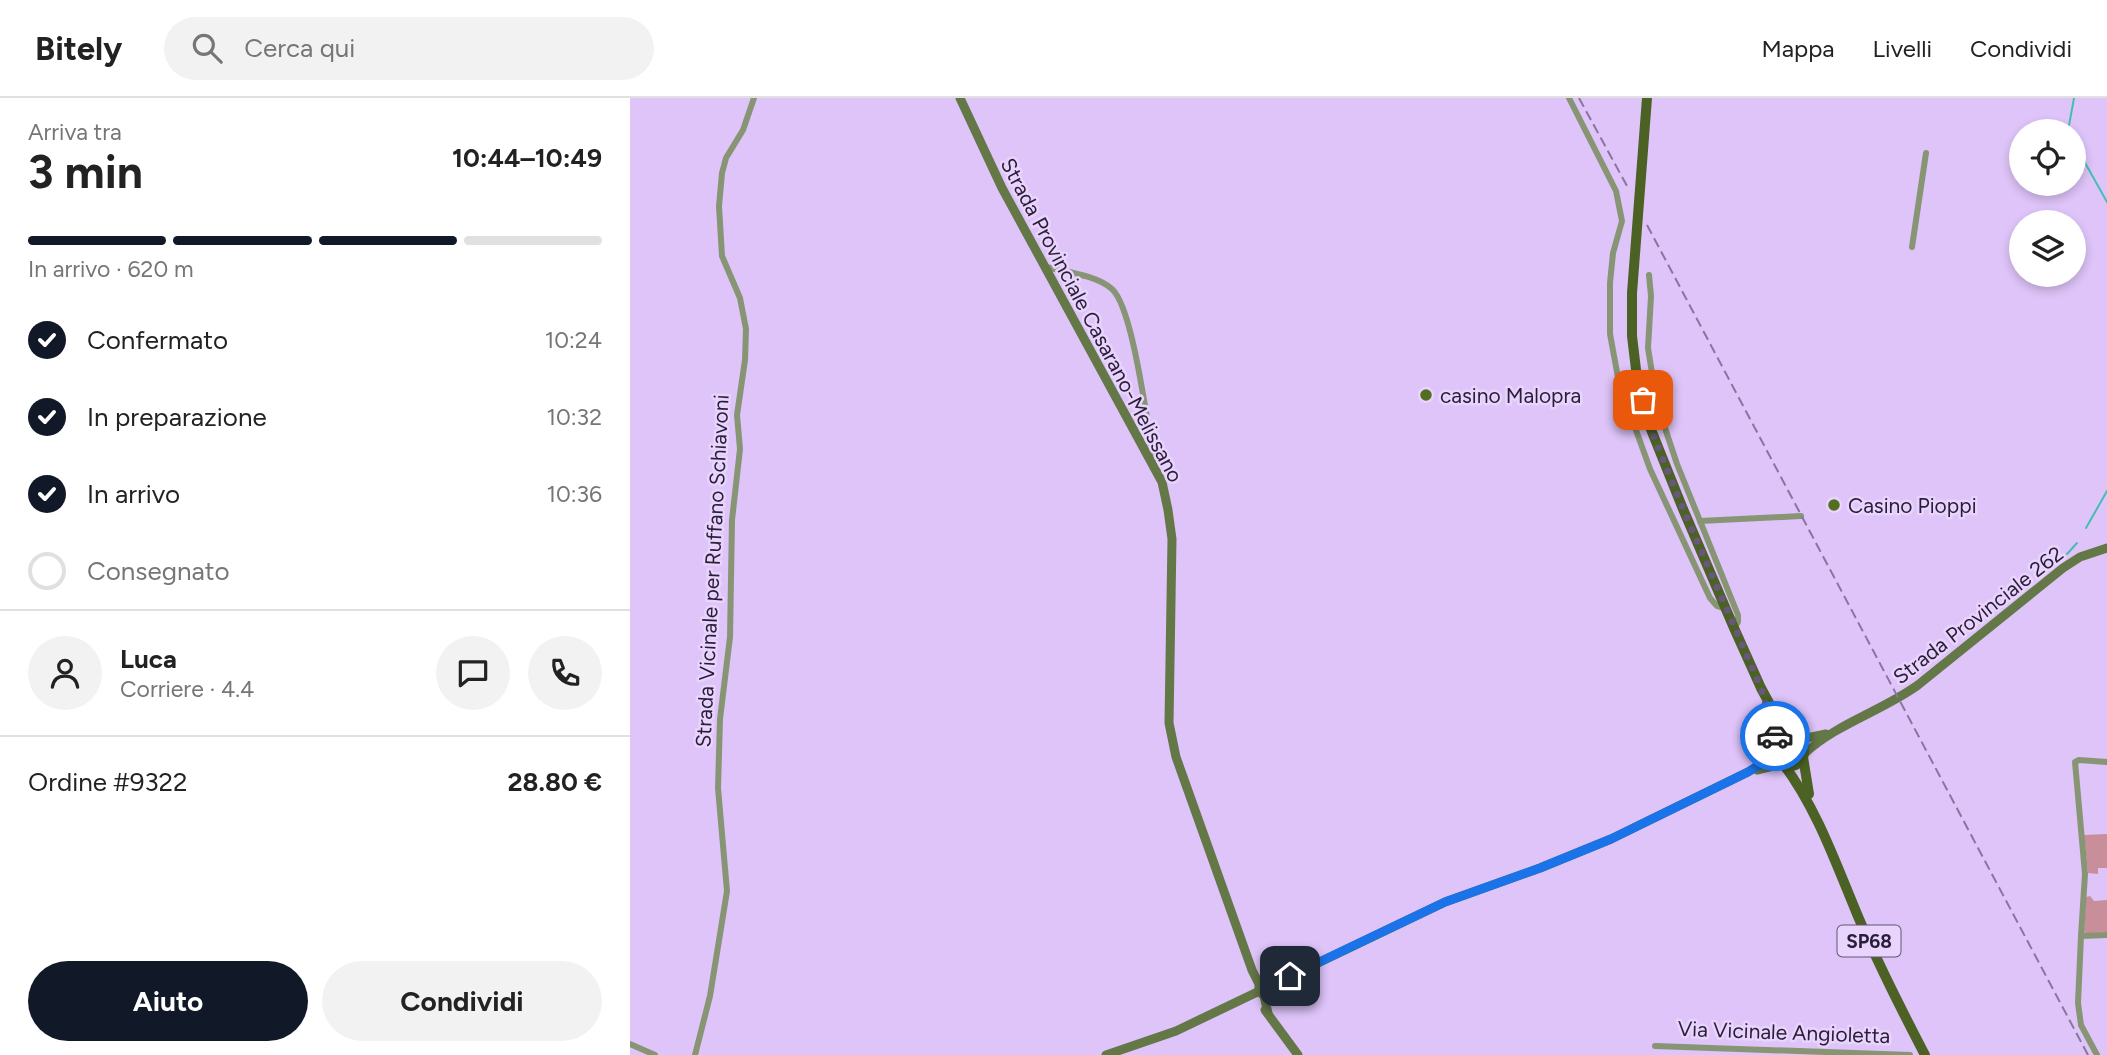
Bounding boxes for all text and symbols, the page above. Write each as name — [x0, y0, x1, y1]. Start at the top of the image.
search box — [164, 17, 654, 80]
text: Bitely — [35, 29, 122, 68]
icon: search — [188, 29, 226, 67]
text: Cerca qui — [244, 32, 355, 64]
text: Mappa — [1761, 34, 1835, 63]
text: Livelli — [1873, 34, 1932, 63]
text: Condividi — [1970, 34, 2072, 63]
text: Arriva tra — [28, 118, 122, 146]
map controls — [2009, 119, 2086, 287]
button: locate — [2009, 119, 2086, 196]
text: 10:44–10:49 — [452, 142, 602, 174]
text: 3 min — [28, 144, 143, 200]
street label: Strada Provinciale Casarano-Melissano — [996, 154, 1188, 486]
button: layers — [2009, 210, 2086, 287]
text: In arrivo · 620 m — [28, 255, 193, 283]
icon: check — [28, 321, 66, 359]
text: Confermato — [87, 324, 228, 356]
text: 10:24 — [545, 326, 602, 354]
pin — [1613, 370, 1673, 430]
icon: bag — [1624, 381, 1662, 419]
place label: casino Malopra — [1440, 383, 1581, 408]
marker: casino Malopra — [1418, 387, 1434, 403]
street label: Strada Vicinale per Ruffano Schiavoni — [690, 394, 734, 748]
icon: check — [28, 398, 66, 436]
text: In preparazione — [87, 401, 267, 433]
text: 10:32 — [547, 403, 602, 431]
icon: check — [28, 475, 66, 513]
text: In arrivo — [87, 478, 180, 510]
text: 10:36 — [546, 480, 602, 508]
place label: Casino Pioppi — [1848, 493, 1977, 518]
marker: Casino Pioppi — [1826, 497, 1842, 513]
street label: Strada Provinciale 262 — [1888, 541, 2068, 689]
text: Consegnato — [87, 555, 230, 587]
button: person — [28, 636, 102, 710]
button: chat — [436, 636, 510, 710]
button: phone — [528, 636, 602, 710]
text: Luca — [120, 643, 177, 675]
text: Corriere · 4.4 — [120, 675, 254, 703]
courier — [1740, 701, 1810, 771]
icon: car — [1756, 717, 1794, 755]
text: Ordine #9322 — [28, 766, 188, 798]
text: 28.80 € — [508, 766, 602, 798]
road number: SP68 — [1838, 926, 1900, 956]
pin — [1260, 946, 1320, 1006]
icon: home — [1271, 957, 1309, 995]
button: Aiuto — [28, 961, 308, 1041]
button: Condividi — [322, 961, 602, 1041]
street label: Via Vicinale Angioletta — [1677, 1016, 1891, 1048]

